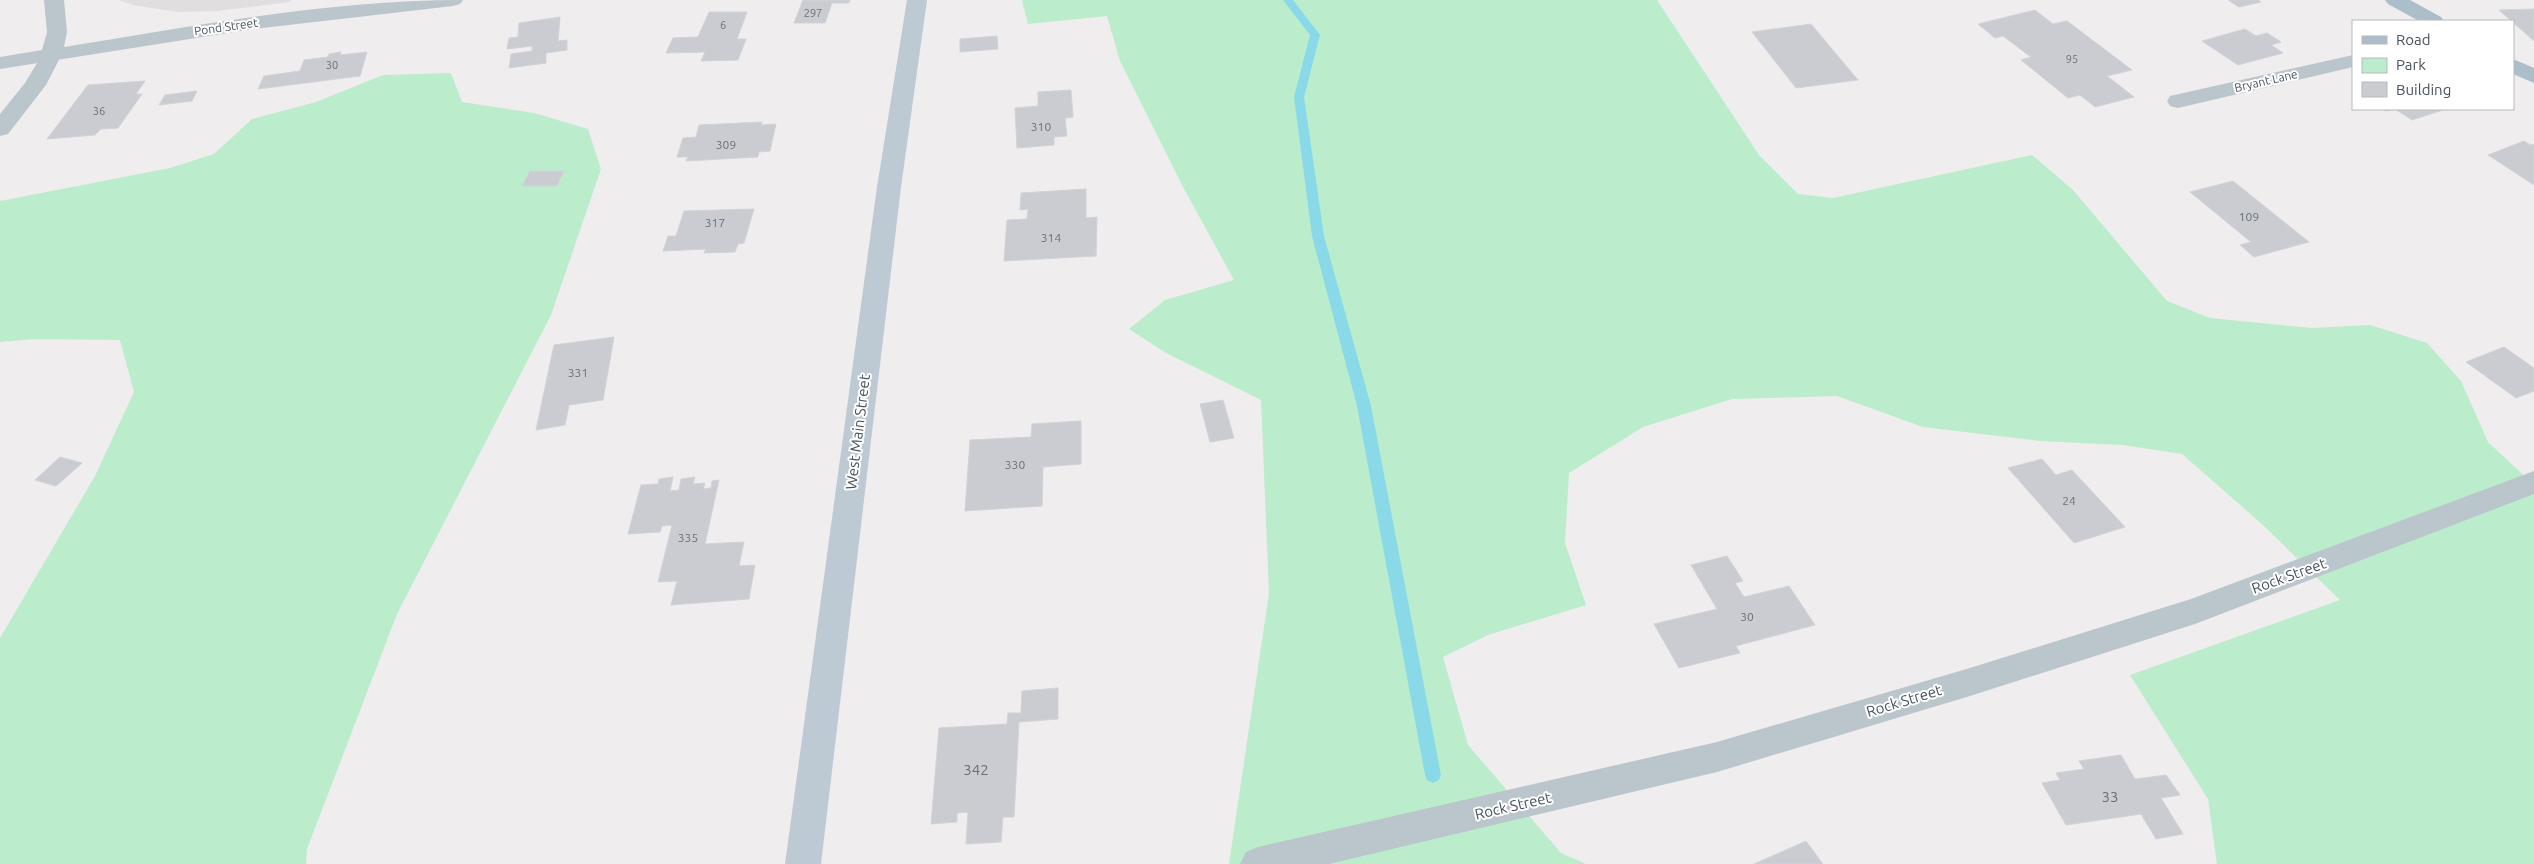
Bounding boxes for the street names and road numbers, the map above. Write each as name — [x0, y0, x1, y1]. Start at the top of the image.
street label: Pond Street — [193, 16, 259, 37]
street label: Bryant Lane — [2233, 67, 2299, 94]
street label: West Main Street — [842, 373, 873, 491]
street label: Rock Street — [2249, 554, 2328, 597]
street label: Rock Street — [1864, 681, 1944, 720]
street label: Rock Street — [1473, 788, 1553, 823]

